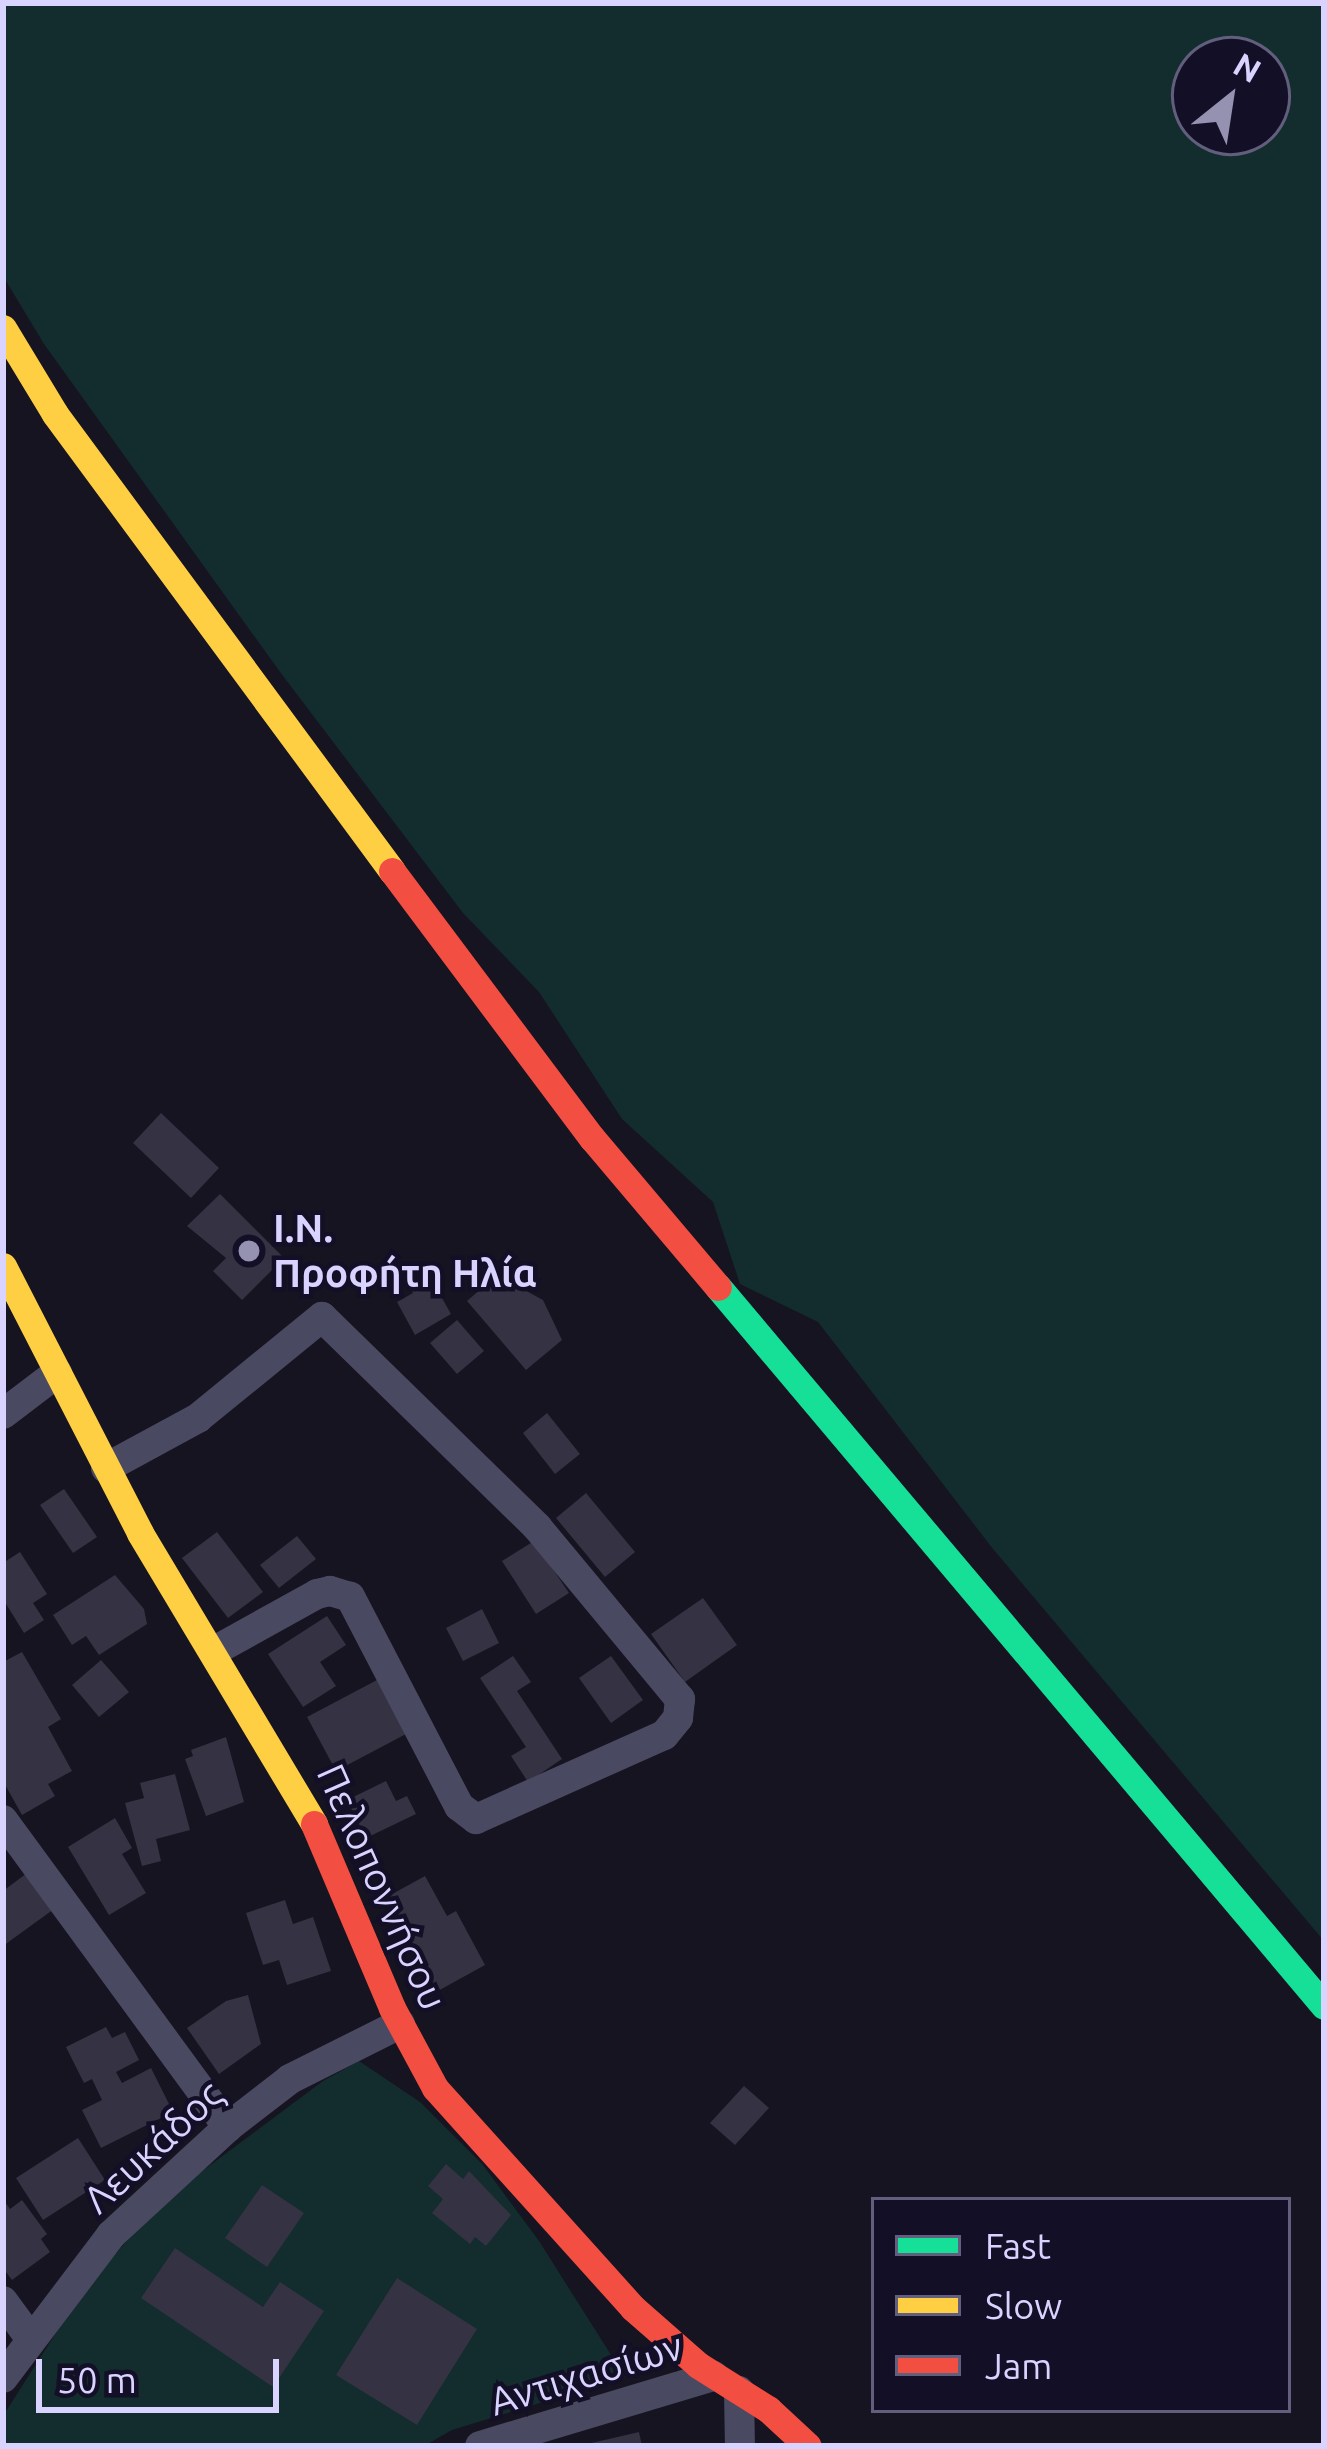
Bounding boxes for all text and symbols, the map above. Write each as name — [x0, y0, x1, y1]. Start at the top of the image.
north arrow — [1171, 36, 1291, 156]
text: N — [1228, 45, 1268, 89]
place label: Ι.Ν. Προφήτη Ηλία — [273, 1206, 537, 1297]
marker: Ι.Ν. Προφήτη Ηλία — [236, 1238, 262, 1264]
street label: Πελοποννήσου — [307, 1757, 457, 2017]
street label: Λευκάδος — [74, 2071, 232, 2223]
legend — [871, 2197, 1291, 2413]
text: Fast — [985, 2225, 1051, 2266]
text: Slow — [985, 2285, 1062, 2326]
street label: Αντιχασίων — [484, 2323, 688, 2425]
scale bar — [42, 2335, 285, 2409]
text: Jam — [985, 2345, 1052, 2386]
text: 50 m — [57, 2359, 137, 2400]

